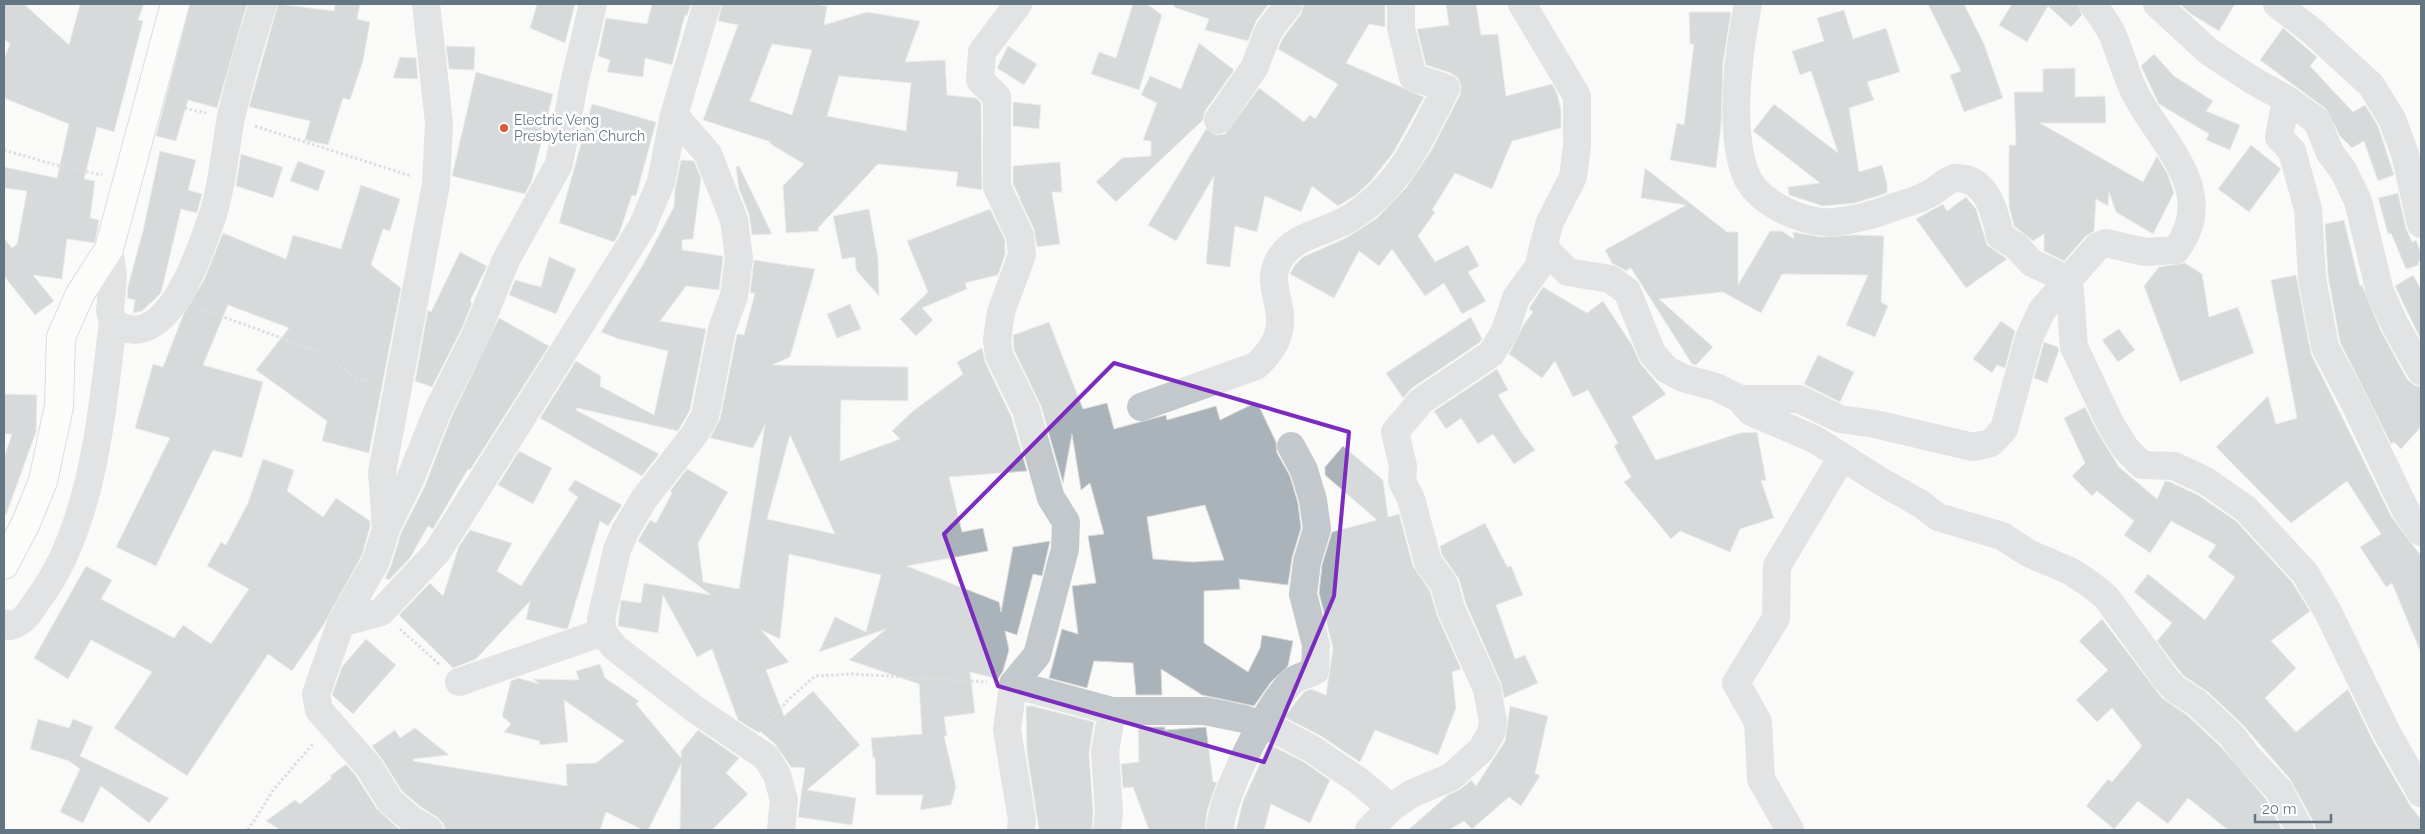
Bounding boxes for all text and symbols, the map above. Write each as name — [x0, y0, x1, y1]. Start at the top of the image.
place label: Electric Veng Presbyterian Church — [514, 112, 645, 144]
marker: Electric Veng Presbyterian Church — [498, 122, 510, 134]
scale bar — [2255, 792, 2331, 824]
text: 20 m — [2262, 800, 2297, 818]

